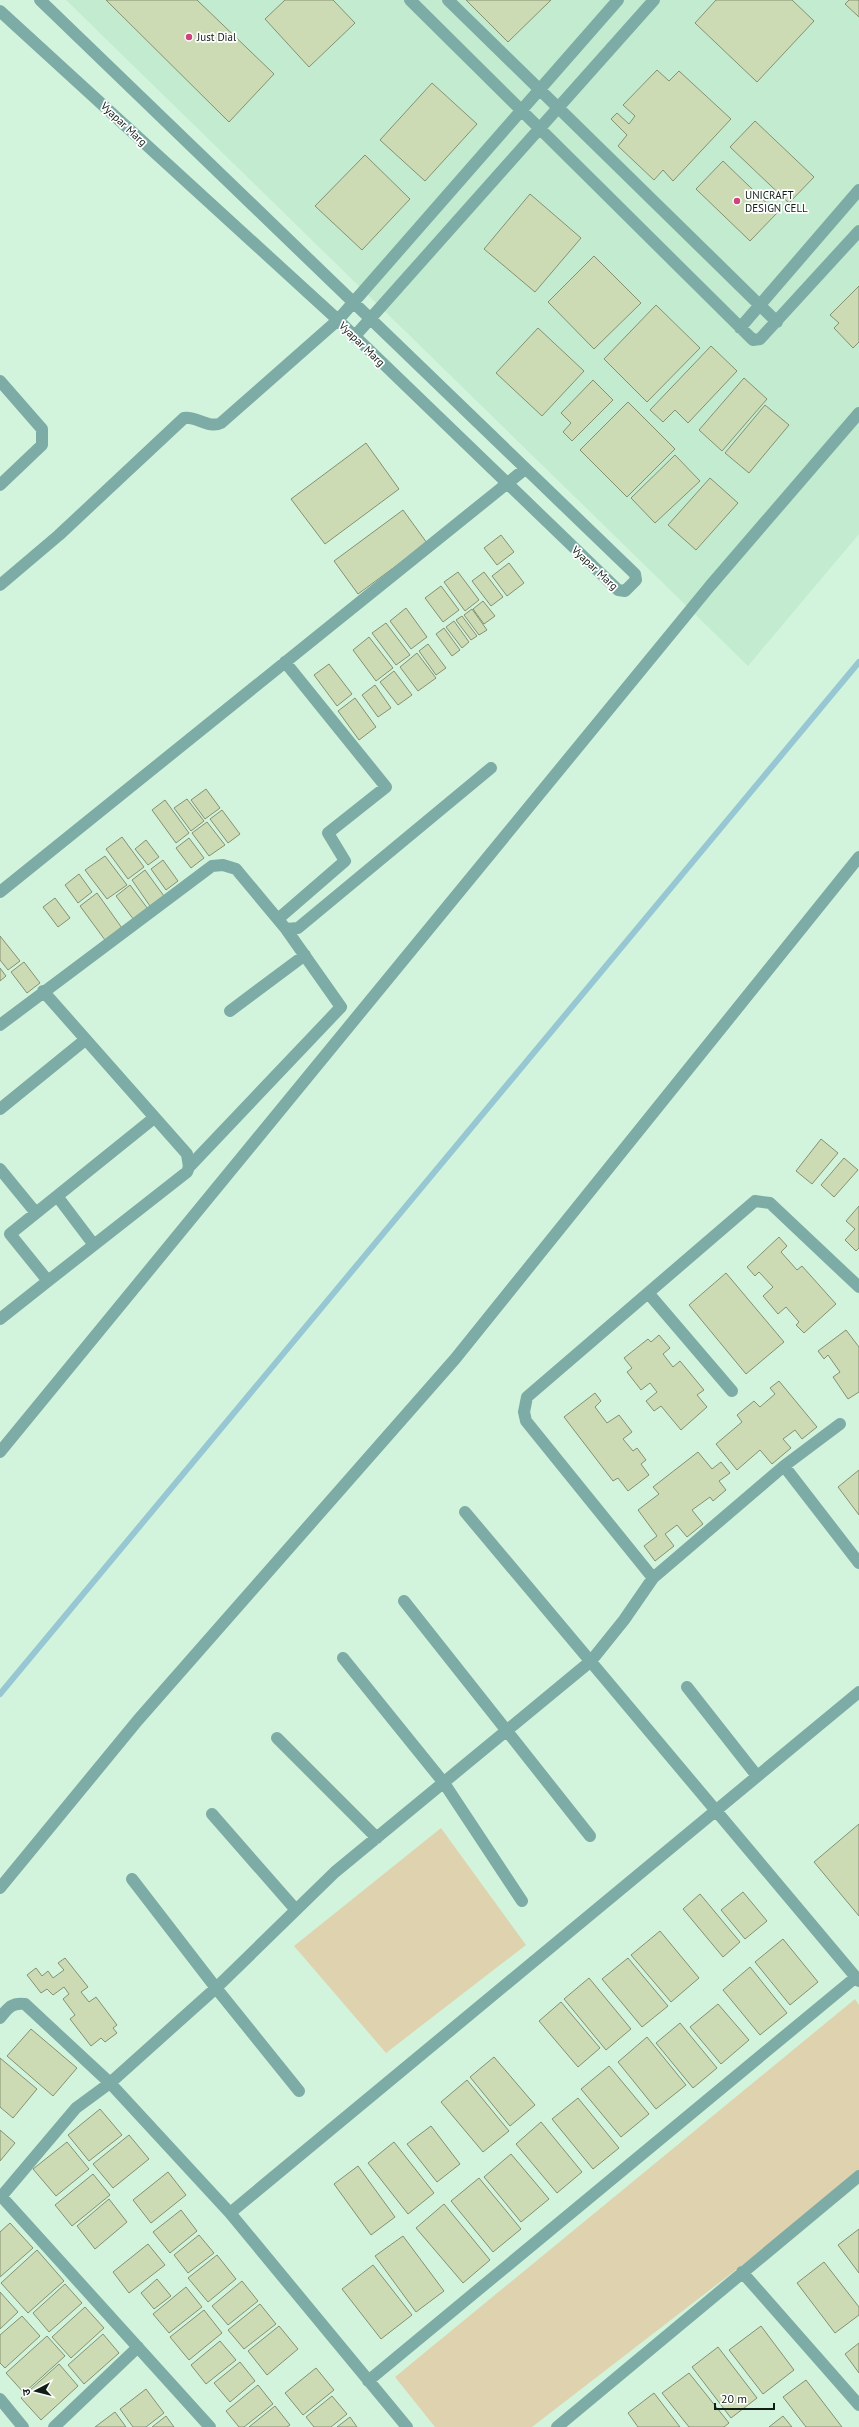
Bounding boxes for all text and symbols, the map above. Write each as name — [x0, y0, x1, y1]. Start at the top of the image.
place label: Just Dial — [196, 30, 237, 44]
marker: Just Dial — [184, 32, 194, 42]
street label: Vyapar Marg — [97, 98, 150, 149]
place label: UNICRAFT DESIGN CELL — [745, 188, 808, 215]
marker: UNICRAFT DESIGN CELL — [732, 196, 742, 206]
street label: Vyapar Marg — [335, 318, 388, 369]
street label: Vyapar Marg — [568, 542, 621, 593]
north arrow — [16, 2371, 56, 2411]
scale bar — [715, 2385, 774, 2411]
text: उ — [19, 2388, 33, 2396]
text: 20 m — [721, 2391, 747, 2406]

